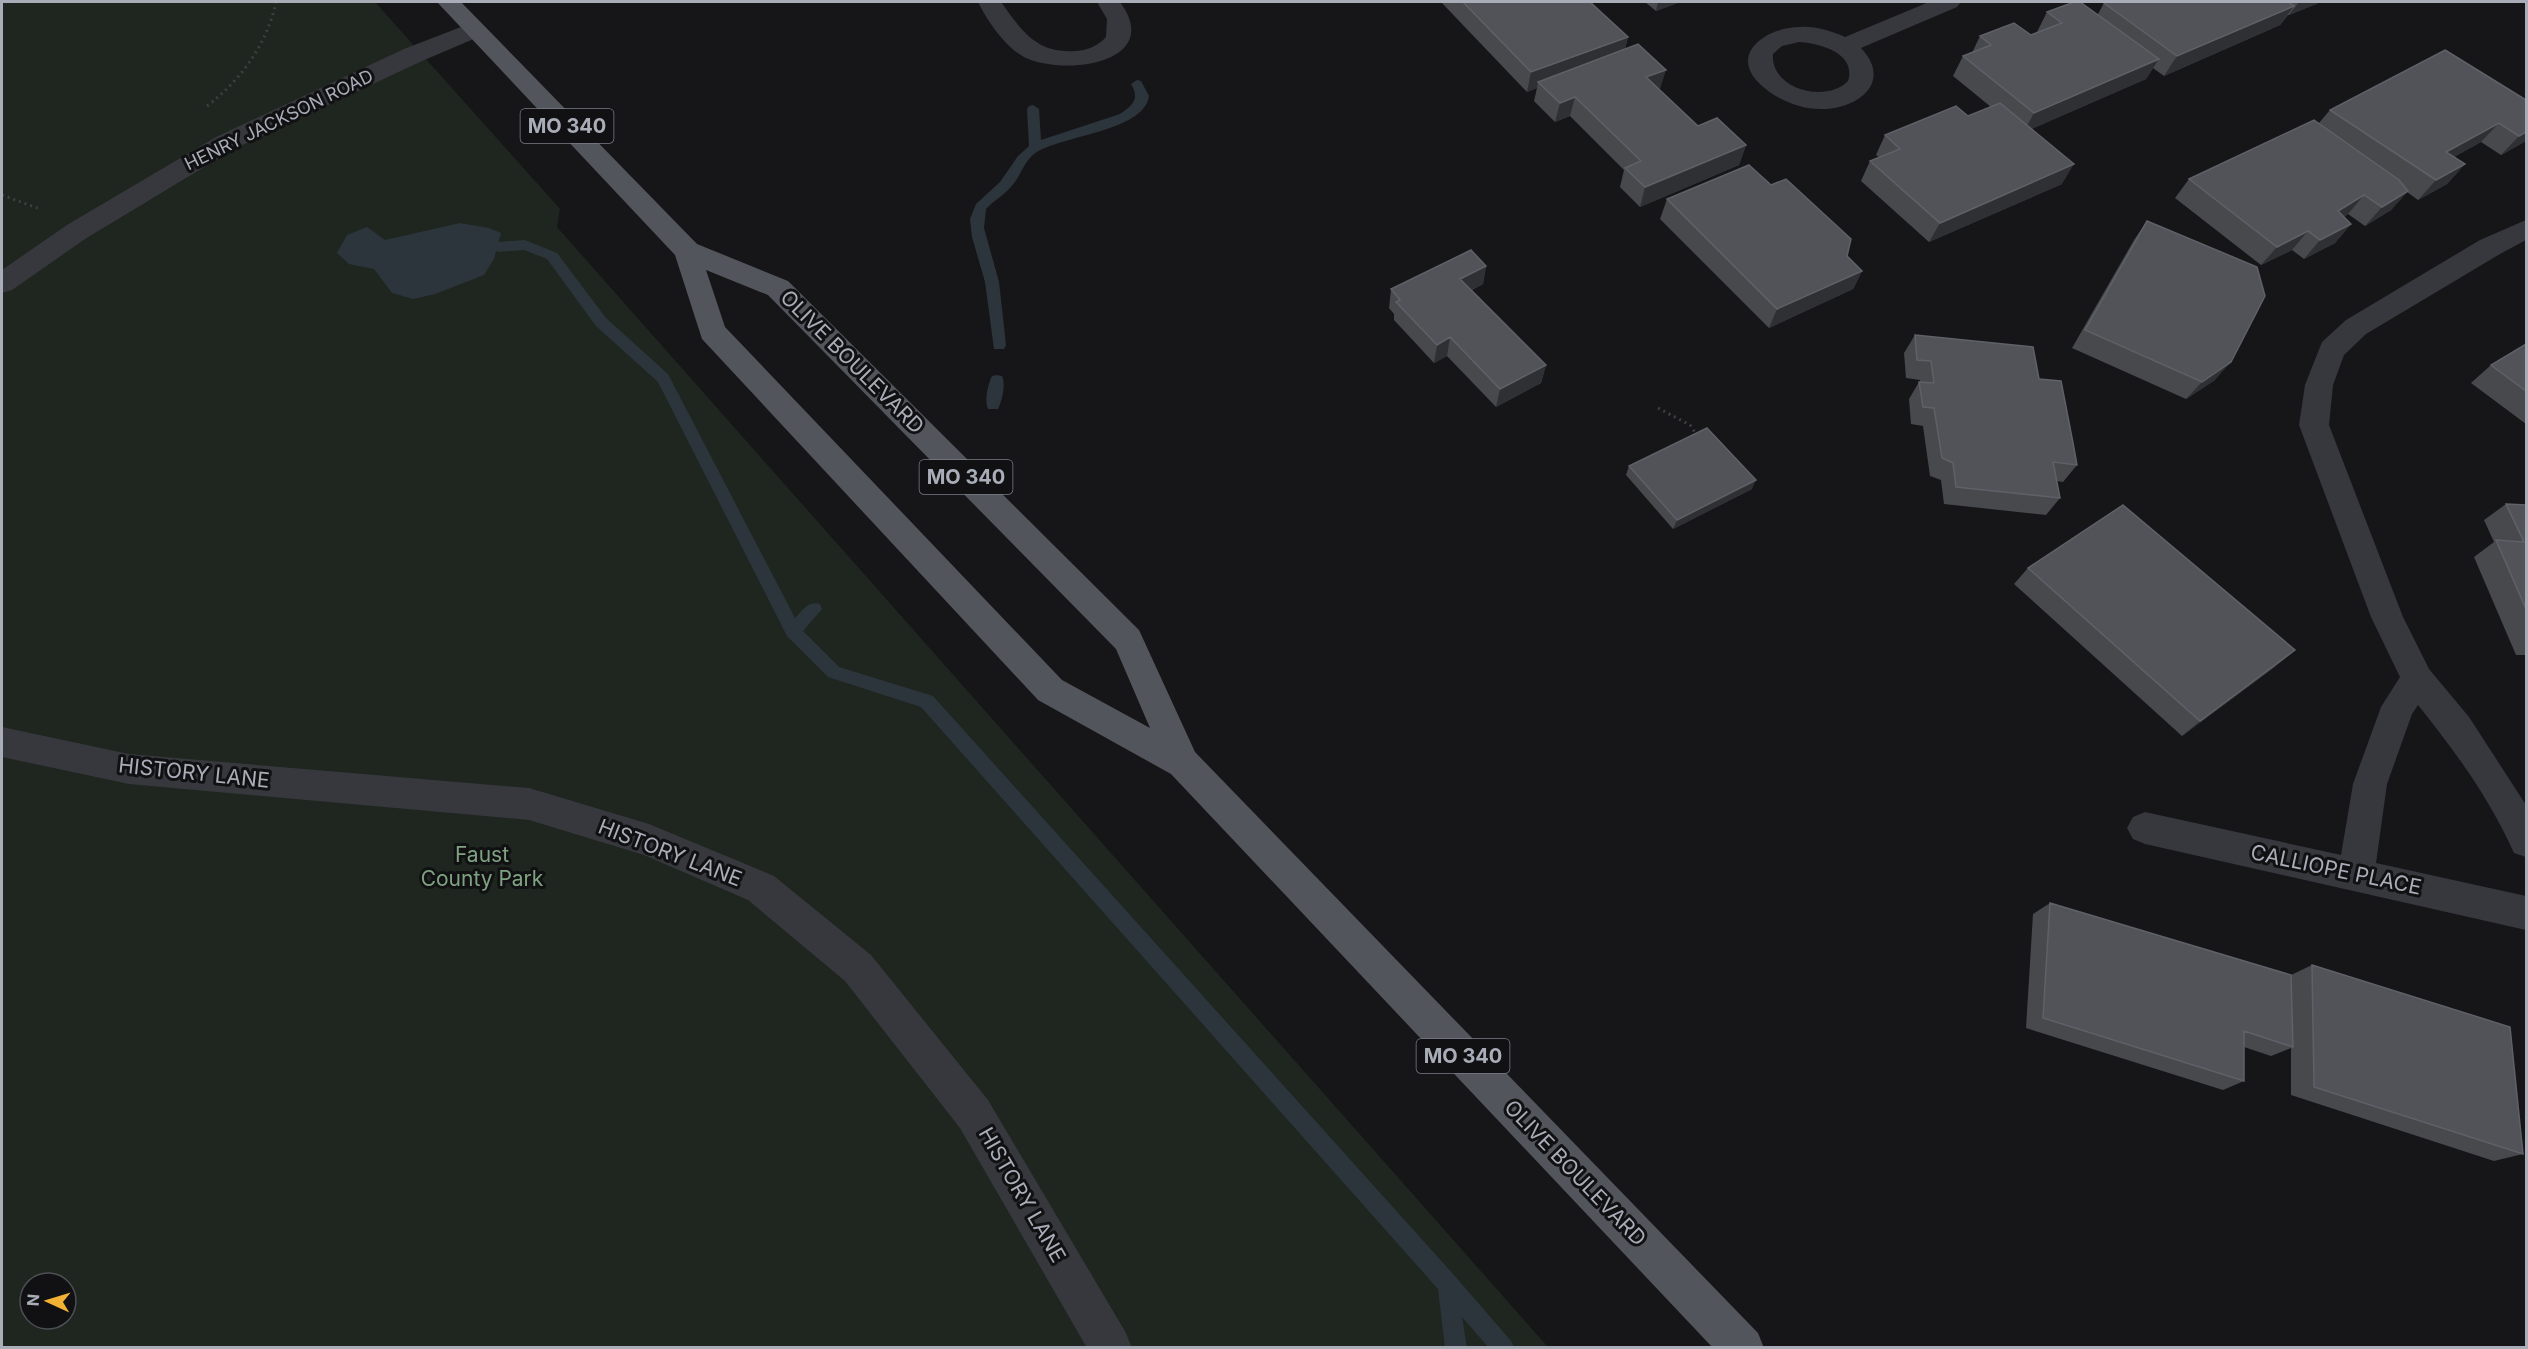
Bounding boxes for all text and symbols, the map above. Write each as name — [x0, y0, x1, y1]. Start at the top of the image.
street label: HENRY JACKSON ROAD — [181, 65, 376, 174]
road number: MO 340 — [520, 109, 614, 143]
street label: OLIVE BOULEVARD — [775, 285, 929, 439]
road number: MO 340 — [920, 460, 1012, 494]
street label: HISTORY LANE — [117, 752, 271, 793]
street label: HISTORY LANE — [595, 814, 745, 891]
street label: CALLIOPE PLACE — [2248, 839, 2424, 900]
park label: Faust County Park — [421, 842, 544, 891]
road number: MO 340 — [1416, 1039, 1510, 1073]
street label: OLIVE BOULEVARD — [1499, 1095, 1651, 1251]
street label: HISTORY LANE — [974, 1123, 1071, 1267]
north arrow — [18, 1271, 78, 1331]
text: N — [23, 1293, 43, 1307]

